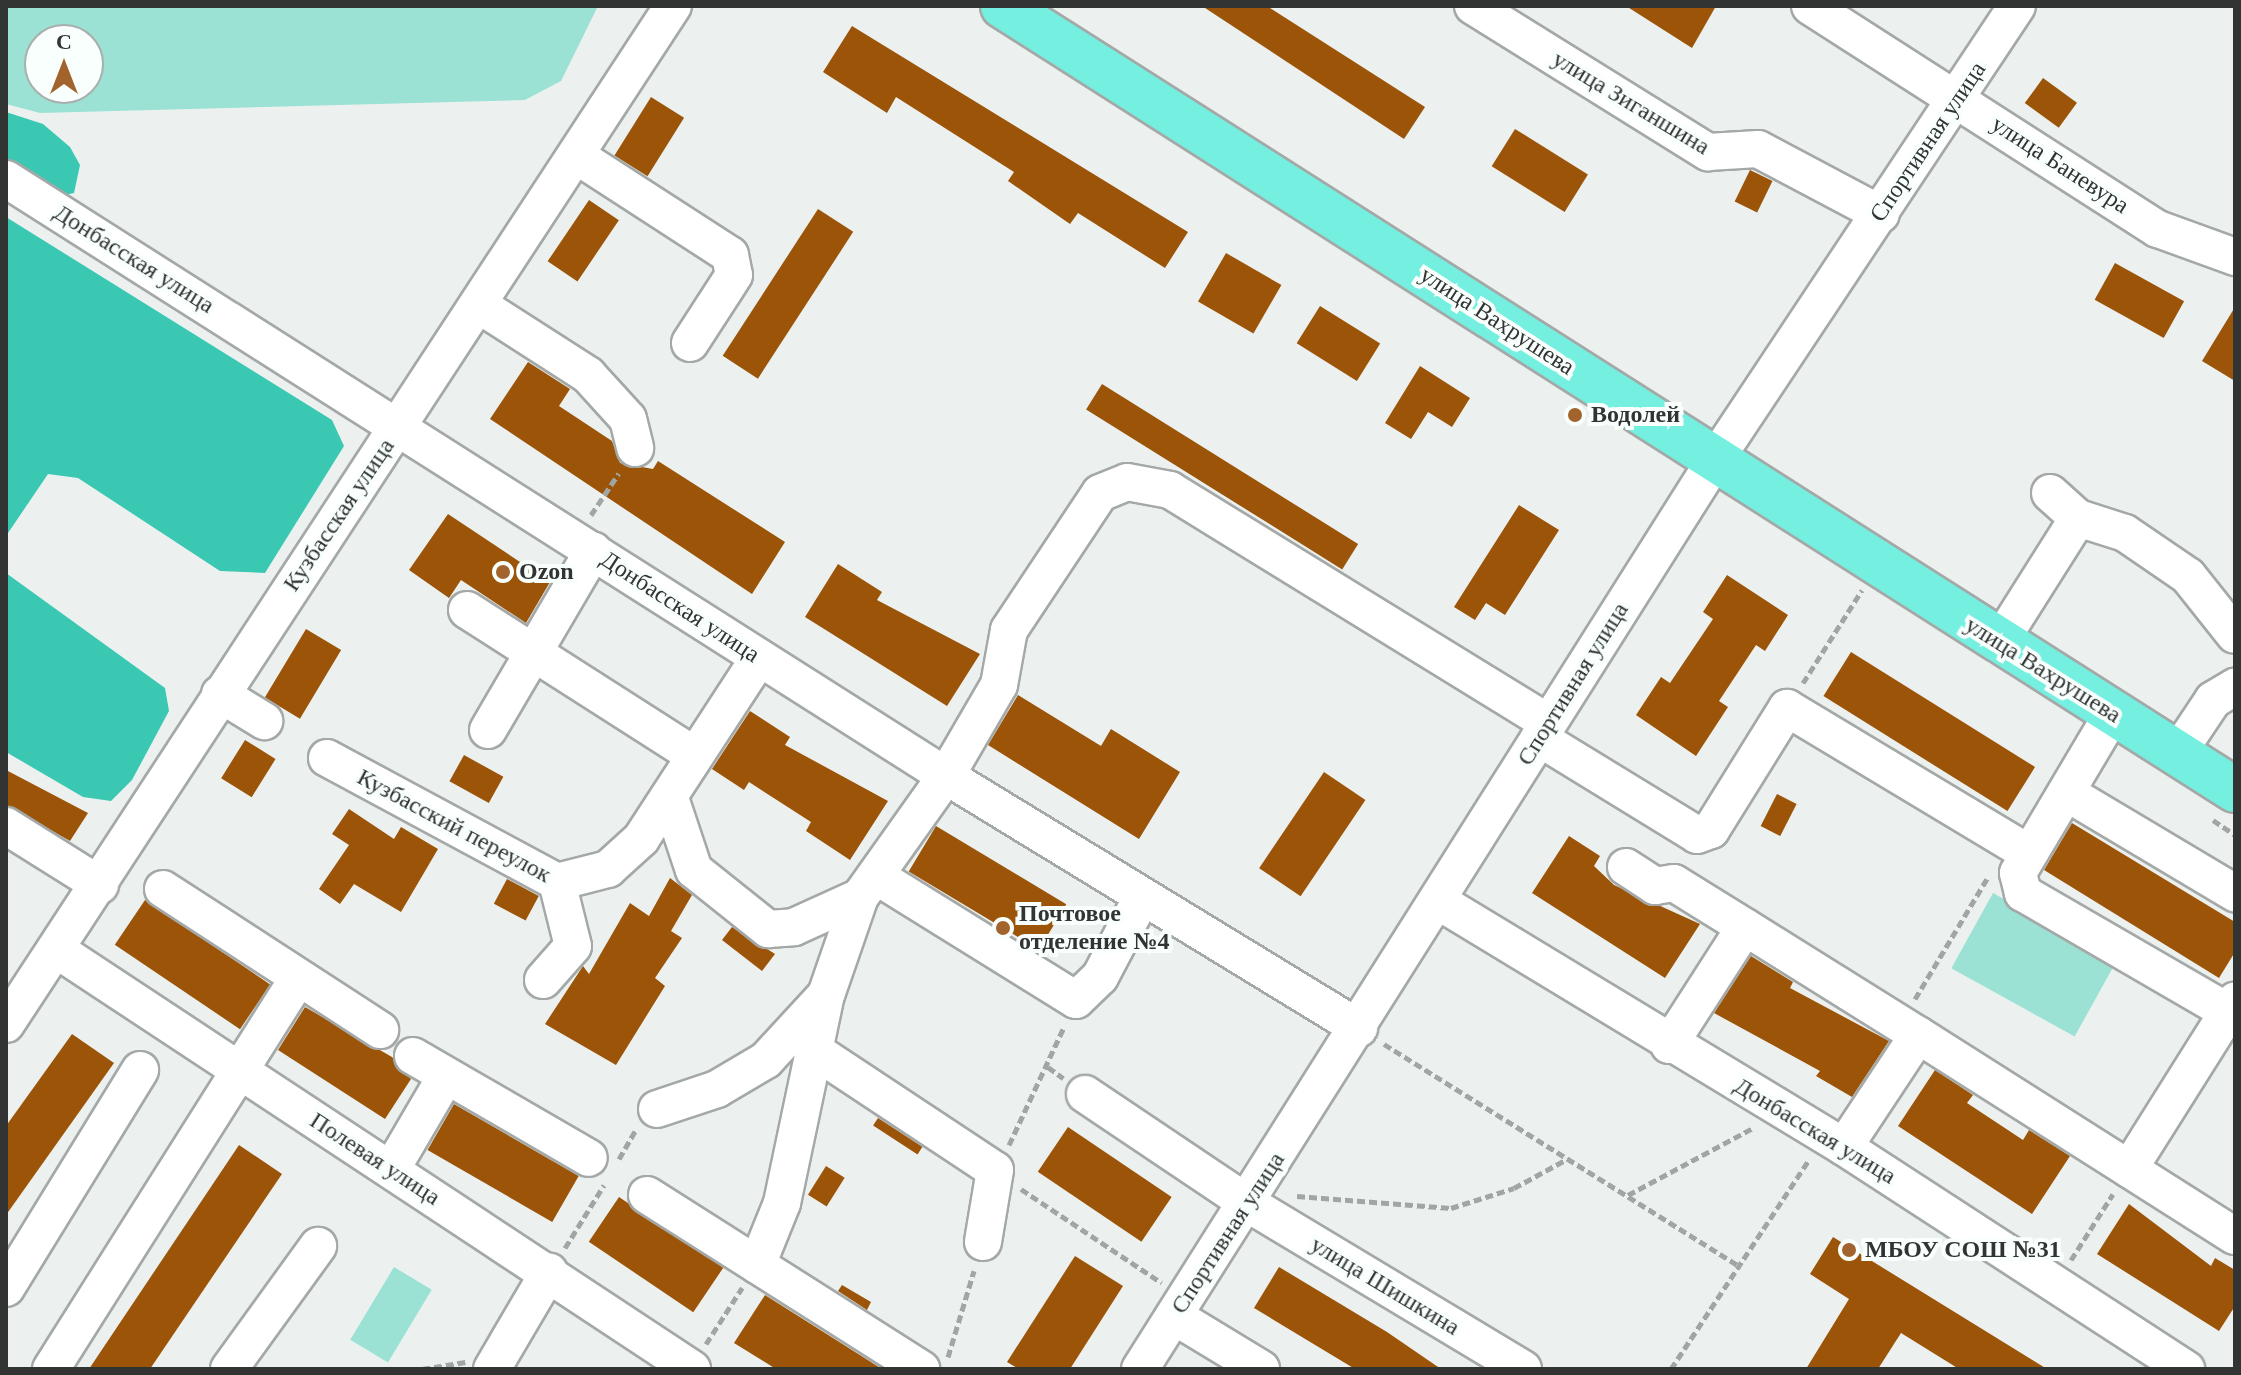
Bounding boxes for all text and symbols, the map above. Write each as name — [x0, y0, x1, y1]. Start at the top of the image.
north arrow — [24, 24, 104, 104]
text: С — [56, 29, 72, 54]
street label: улица Зиганшина — [1547, 45, 1715, 161]
street label: Спортивная улица — [1864, 56, 1992, 228]
street label: улица Баневура — [1986, 110, 2134, 220]
street label: Донбасская улица — [49, 198, 219, 320]
street label: улица Вахрушева — [1414, 260, 1580, 382]
place label: Водолей — [1591, 401, 1680, 429]
marker: Водолей — [1566, 406, 1584, 424]
street label: Кузбасская улица — [277, 433, 401, 597]
street label: Донбасская улица — [595, 545, 765, 669]
place label: Ozon — [519, 558, 574, 586]
marker: Ozon — [494, 563, 512, 581]
street label: Спортивная улица — [1511, 597, 1635, 771]
street label: улица Вахрушева — [1960, 611, 2126, 729]
street label: Кузбасский переулок — [352, 763, 556, 889]
place label: Почтовое отделение №4 — [1019, 900, 1169, 956]
marker: Почтовое отделение №4 — [994, 919, 1012, 937]
street label: Донбасская улица — [1729, 1071, 1901, 1191]
street label: Полевая улица — [304, 1106, 446, 1212]
street label: Спортивная улица — [1165, 1147, 1291, 1319]
street label: улица Шишкина — [1305, 1230, 1465, 1342]
place label: МБОУ СОШ №31 — [1865, 1236, 2061, 1264]
marker: МБОУ СОШ №31 — [1840, 1241, 1858, 1259]

